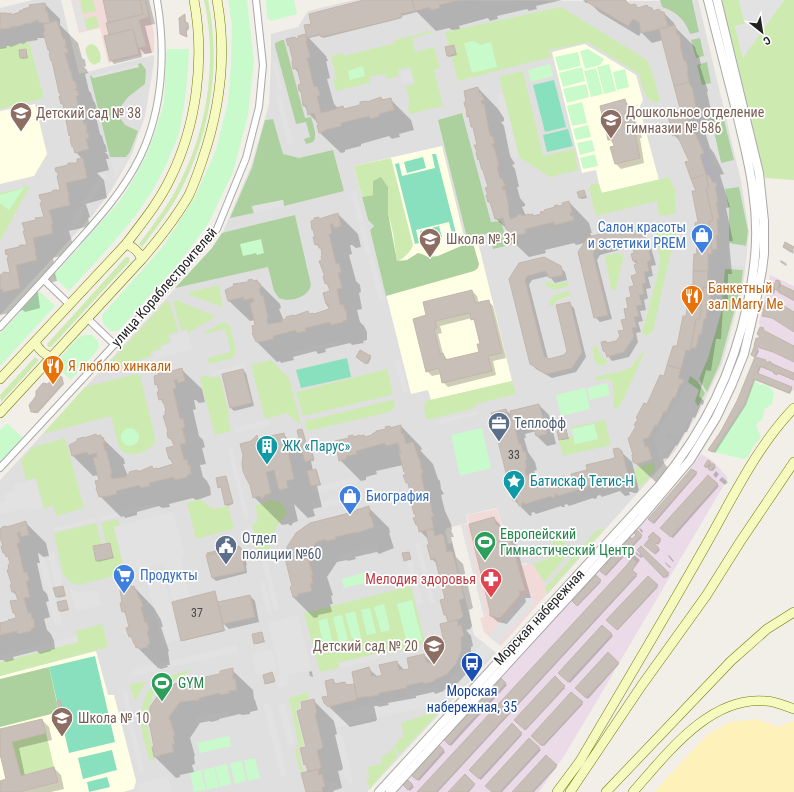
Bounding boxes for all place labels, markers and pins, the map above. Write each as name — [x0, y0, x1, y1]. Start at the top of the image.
school or university icon: Детский сад № 38 — [8, 100, 34, 133]
place label: Дошкольное отделение гимназии № 586 — [626, 104, 765, 136]
place label: Детский сад № 38 — [36, 105, 141, 121]
school or university icon: Дошкольное отделение гимназии № 586 — [598, 107, 624, 140]
place label: Салон красоты и эстетики PREM — [588, 219, 686, 251]
shop icon: Салон красоты и эстетики PREM — [689, 222, 715, 255]
school or university icon: Школа № 31 — [417, 226, 443, 259]
place label: Школа № 31 — [446, 231, 517, 247]
place label: Банкетный зал Marry Me — [708, 280, 784, 312]
restaurant icon: Банкетный зал Marry Me — [679, 283, 705, 316]
restaurant icon: Я люблю хинкали — [40, 353, 66, 386]
place label: Я люблю хинкали — [68, 358, 171, 374]
office icon: Теплофф — [486, 410, 512, 443]
place label: Теплофф — [514, 415, 566, 431]
building icon: ЖК «Парус» — [254, 433, 280, 466]
place label: ЖК «Парус» — [282, 438, 350, 454]
place icon: Батискаф Тетис-Н — [501, 468, 527, 501]
place label: Батискаф Тетис-Н — [530, 473, 634, 489]
shop icon: Биография — [337, 483, 363, 516]
place label: Биография — [366, 488, 429, 504]
place label: Европейский Гимнастический Центр — [500, 526, 635, 558]
sports icon: Европейский Гимнастический Центр — [472, 529, 498, 562]
place label: Отдел полиции №60 — [242, 530, 321, 562]
public building icon: Отдел полиции №60 — [213, 533, 239, 566]
supermarket icon: Продукты — [111, 562, 137, 595]
pharmacy icon: Мелодия здоровья — [478, 566, 504, 599]
place label: Продукты — [140, 567, 198, 583]
place label: Мелодия здоровья — [365, 571, 476, 587]
school or university icon: Детский сад № 20 — [421, 633, 447, 666]
place label: Детский сад № 20 — [313, 638, 418, 654]
bus stop icon: Морская набережная, 35 — [459, 650, 485, 683]
sports icon: GYM — [149, 670, 175, 703]
place label: GYM — [178, 675, 204, 691]
place label: Морская набережная, 35 — [427, 683, 517, 715]
school or university icon: Школа № 10 — [49, 705, 75, 738]
place label: Школа № 10 — [78, 710, 150, 726]

